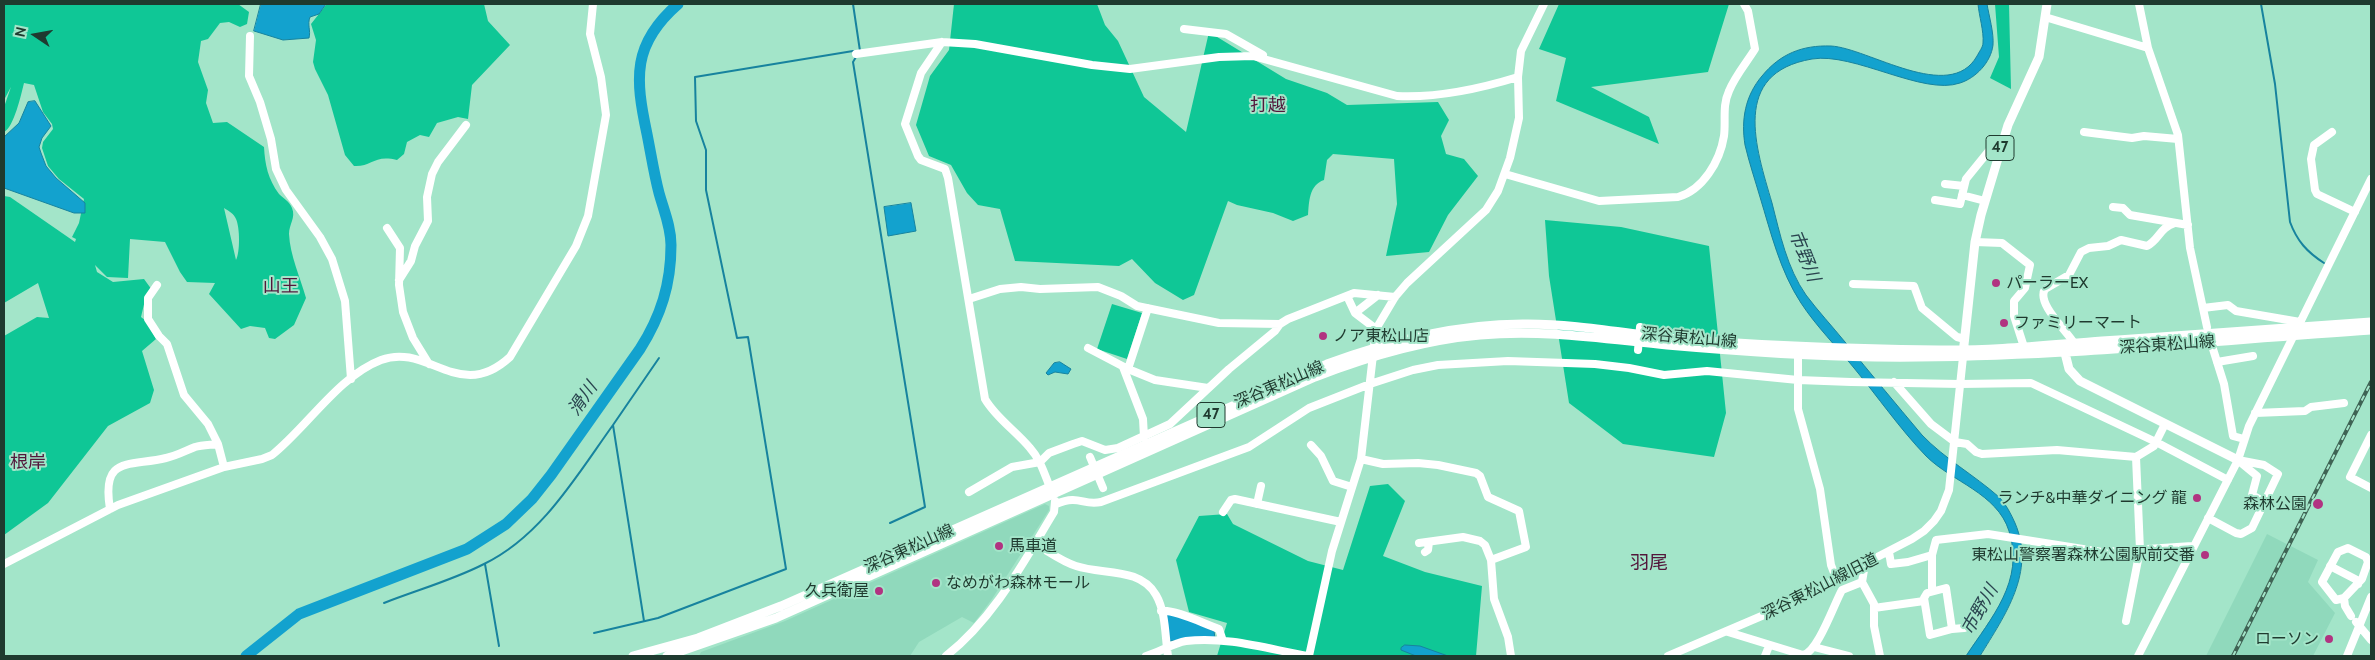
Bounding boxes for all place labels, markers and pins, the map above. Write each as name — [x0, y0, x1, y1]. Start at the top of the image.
place label: パーラーEX — [2006, 273, 2088, 293]
marker: パーラーEX — [1990, 277, 2002, 289]
place label: ファミリーマート — [2014, 313, 2142, 333]
marker: ファミリーマート — [1998, 317, 2010, 329]
place label: ノア東松山店 — [1333, 326, 1429, 346]
marker: ノア東松山店 — [1317, 330, 1329, 342]
place label: ランチ&中華ダイニング 龍 — [1998, 488, 2187, 508]
marker: ランチ&中華ダイニング 龍 — [2191, 492, 2203, 504]
place label: 森林公園 — [2243, 494, 2307, 514]
marker: 森林公園 — [2311, 497, 2325, 511]
place label: 馬車道 — [1009, 536, 1057, 556]
marker: 馬車道 — [993, 540, 1005, 552]
place label: 東松山警察署森林公園駅前交番 — [1971, 545, 2195, 565]
marker: 東松山警察署森林公園駅前交番 — [2199, 549, 2211, 561]
place label: なめがわ森林モール — [946, 573, 1090, 593]
marker: なめがわ森林モール — [930, 577, 942, 589]
place label: 久兵衛屋 — [805, 581, 869, 601]
marker: 久兵衛屋 — [873, 585, 885, 597]
place label: ローソン — [2255, 629, 2319, 649]
marker: ローソン — [2323, 633, 2335, 645]

